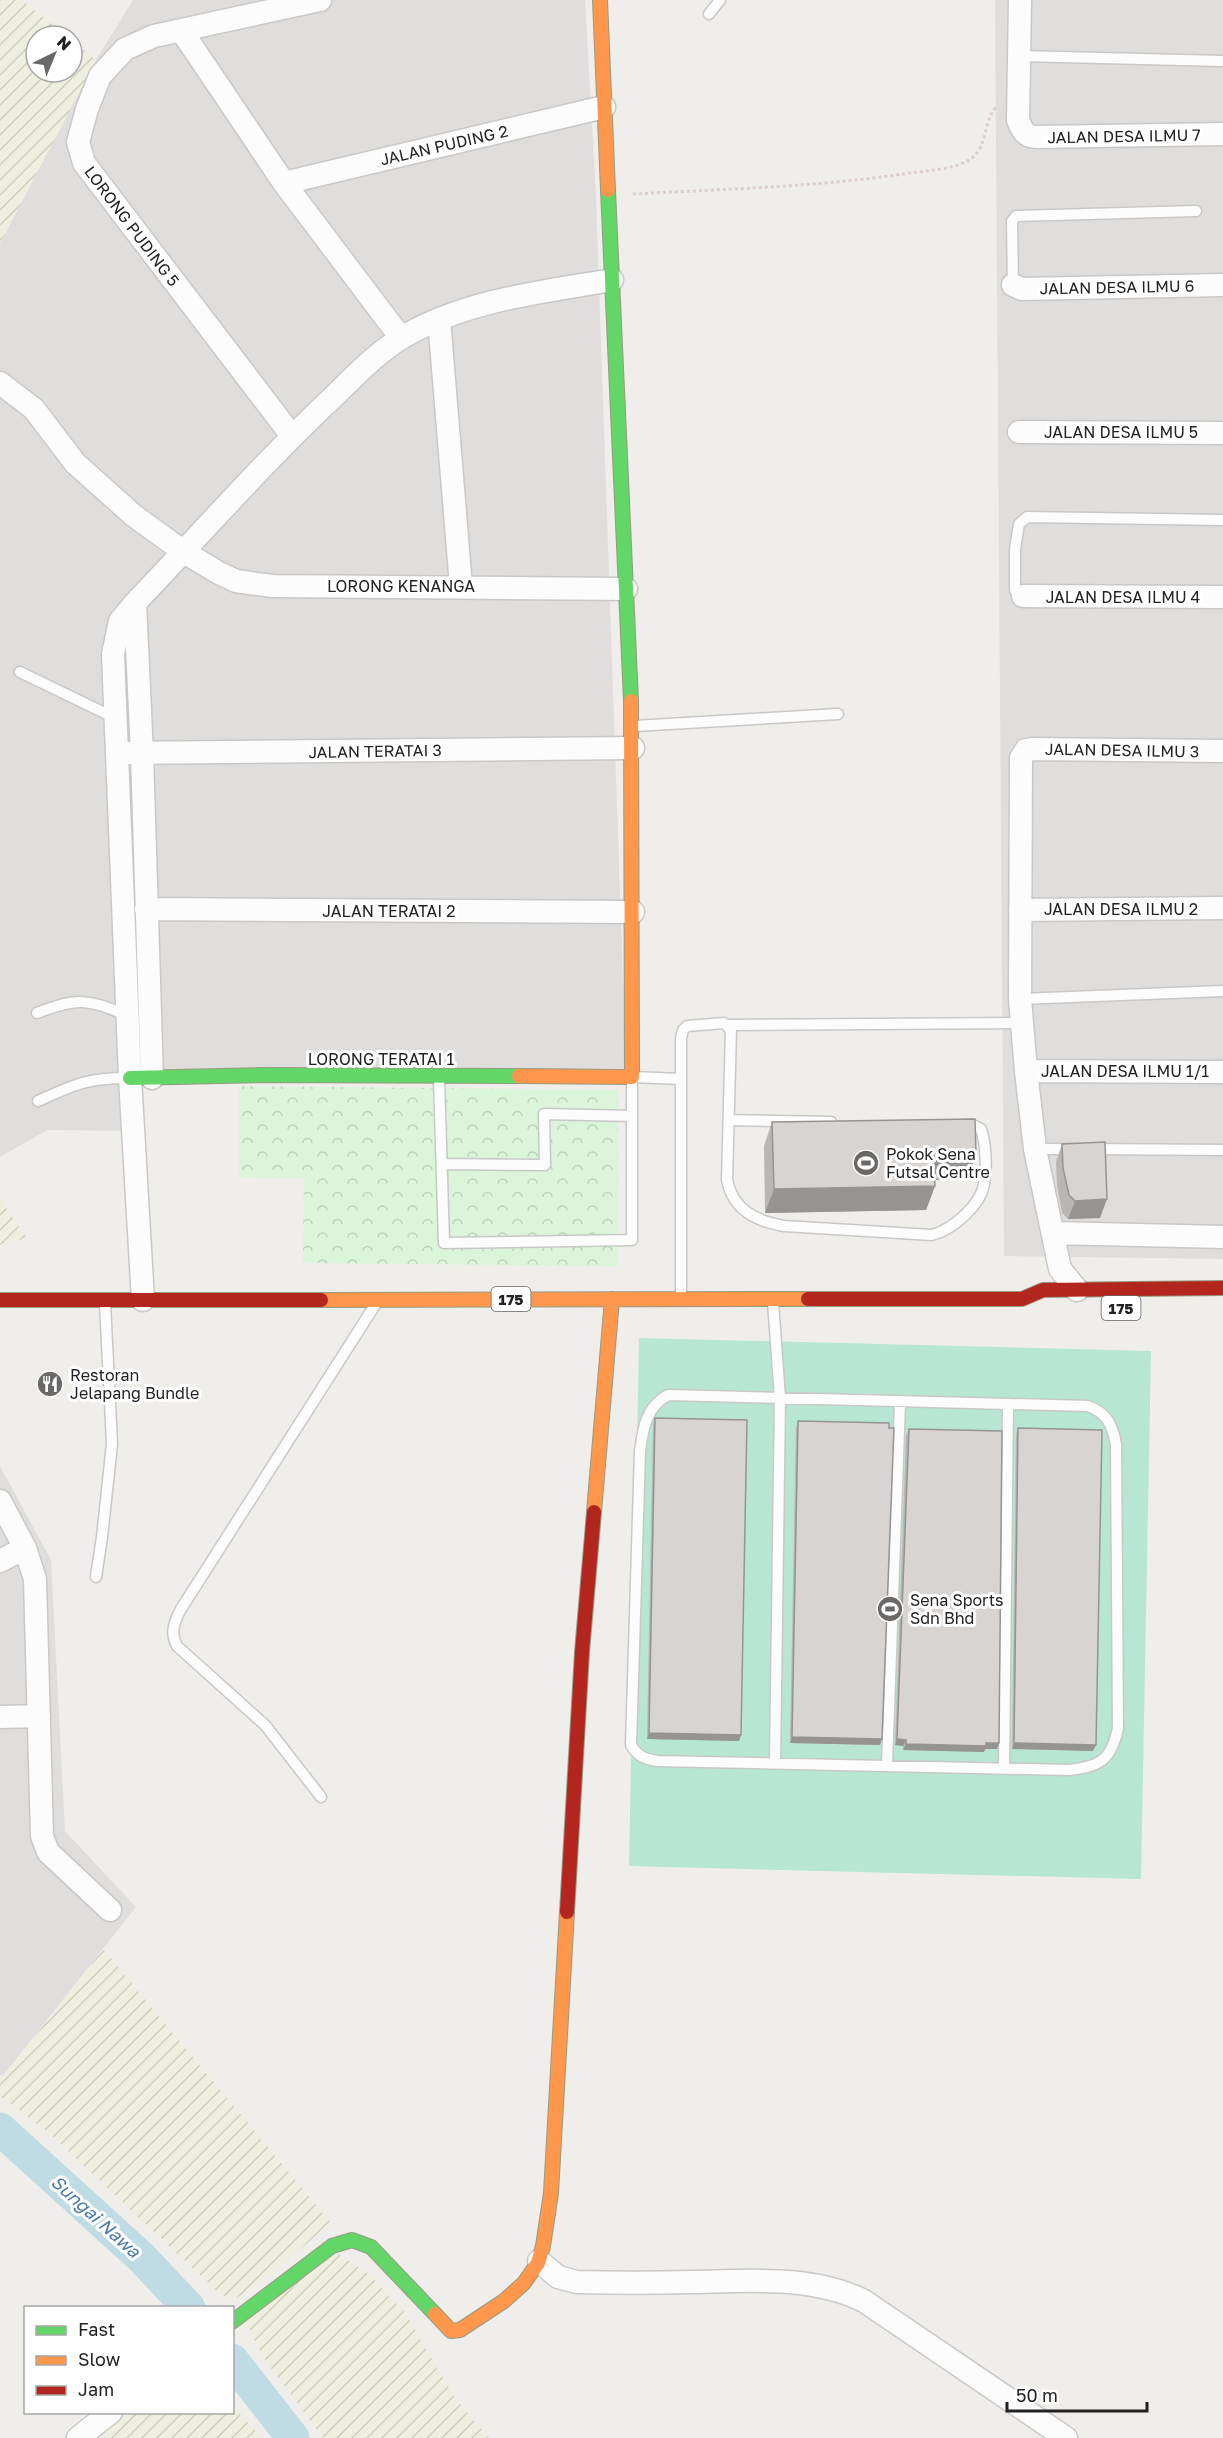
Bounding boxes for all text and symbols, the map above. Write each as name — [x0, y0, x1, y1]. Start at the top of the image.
north arrow — [24, 24, 84, 84]
text: N — [53, 32, 76, 54]
street label: JALAN PUDING 2 — [378, 121, 510, 169]
street label: JALAN DESA ILMU 7 — [1047, 125, 1201, 147]
street label: LORONG PUDING 5 — [80, 162, 184, 290]
street label: JALAN DESA ILMU 6 — [1040, 276, 1194, 298]
street label: JALAN DESA ILMU 5 — [1044, 422, 1198, 442]
street label: LORONG KENANGA — [327, 576, 475, 596]
street label: JALAN DESA ILMU 4 — [1046, 587, 1200, 607]
street label: JALAN DESA ILMU 3 — [1045, 739, 1199, 761]
street label: JALAN TERATAI 3 — [308, 740, 442, 762]
street label: JALAN DESA ILMU 2 — [1044, 899, 1198, 919]
street label: JALAN TERATAI 2 — [322, 901, 456, 921]
street label: LORONG TERATAI 1 — [308, 1049, 455, 1069]
street label: JALAN DESA ILMU 1/1 — [1041, 1061, 1209, 1081]
place label: Pokok Sena Futsal Centre — [886, 1144, 990, 1182]
sports icon: Pokok Sena Futsal Centre — [851, 1148, 881, 1178]
road number: 175 — [492, 1287, 530, 1311]
road number: 175 — [1102, 1296, 1140, 1320]
place label: Restoran Jelapang Bundle — [70, 1365, 199, 1403]
restaurant icon: Restoran Jelapang Bundle — [35, 1369, 65, 1399]
place label: Sena Sports Sdn Bhd — [910, 1590, 1004, 1628]
sports icon: Sena Sports Sdn Bhd — [875, 1594, 905, 1624]
water label: Sungai Nawa — [47, 2170, 146, 2262]
legend — [24, 2306, 234, 2414]
text: Fast — [78, 2318, 115, 2340]
text: Slow — [78, 2348, 121, 2370]
scale bar — [1007, 2375, 1146, 2413]
text: Jam — [78, 2378, 114, 2400]
text: 50 m — [1016, 2384, 1058, 2406]

